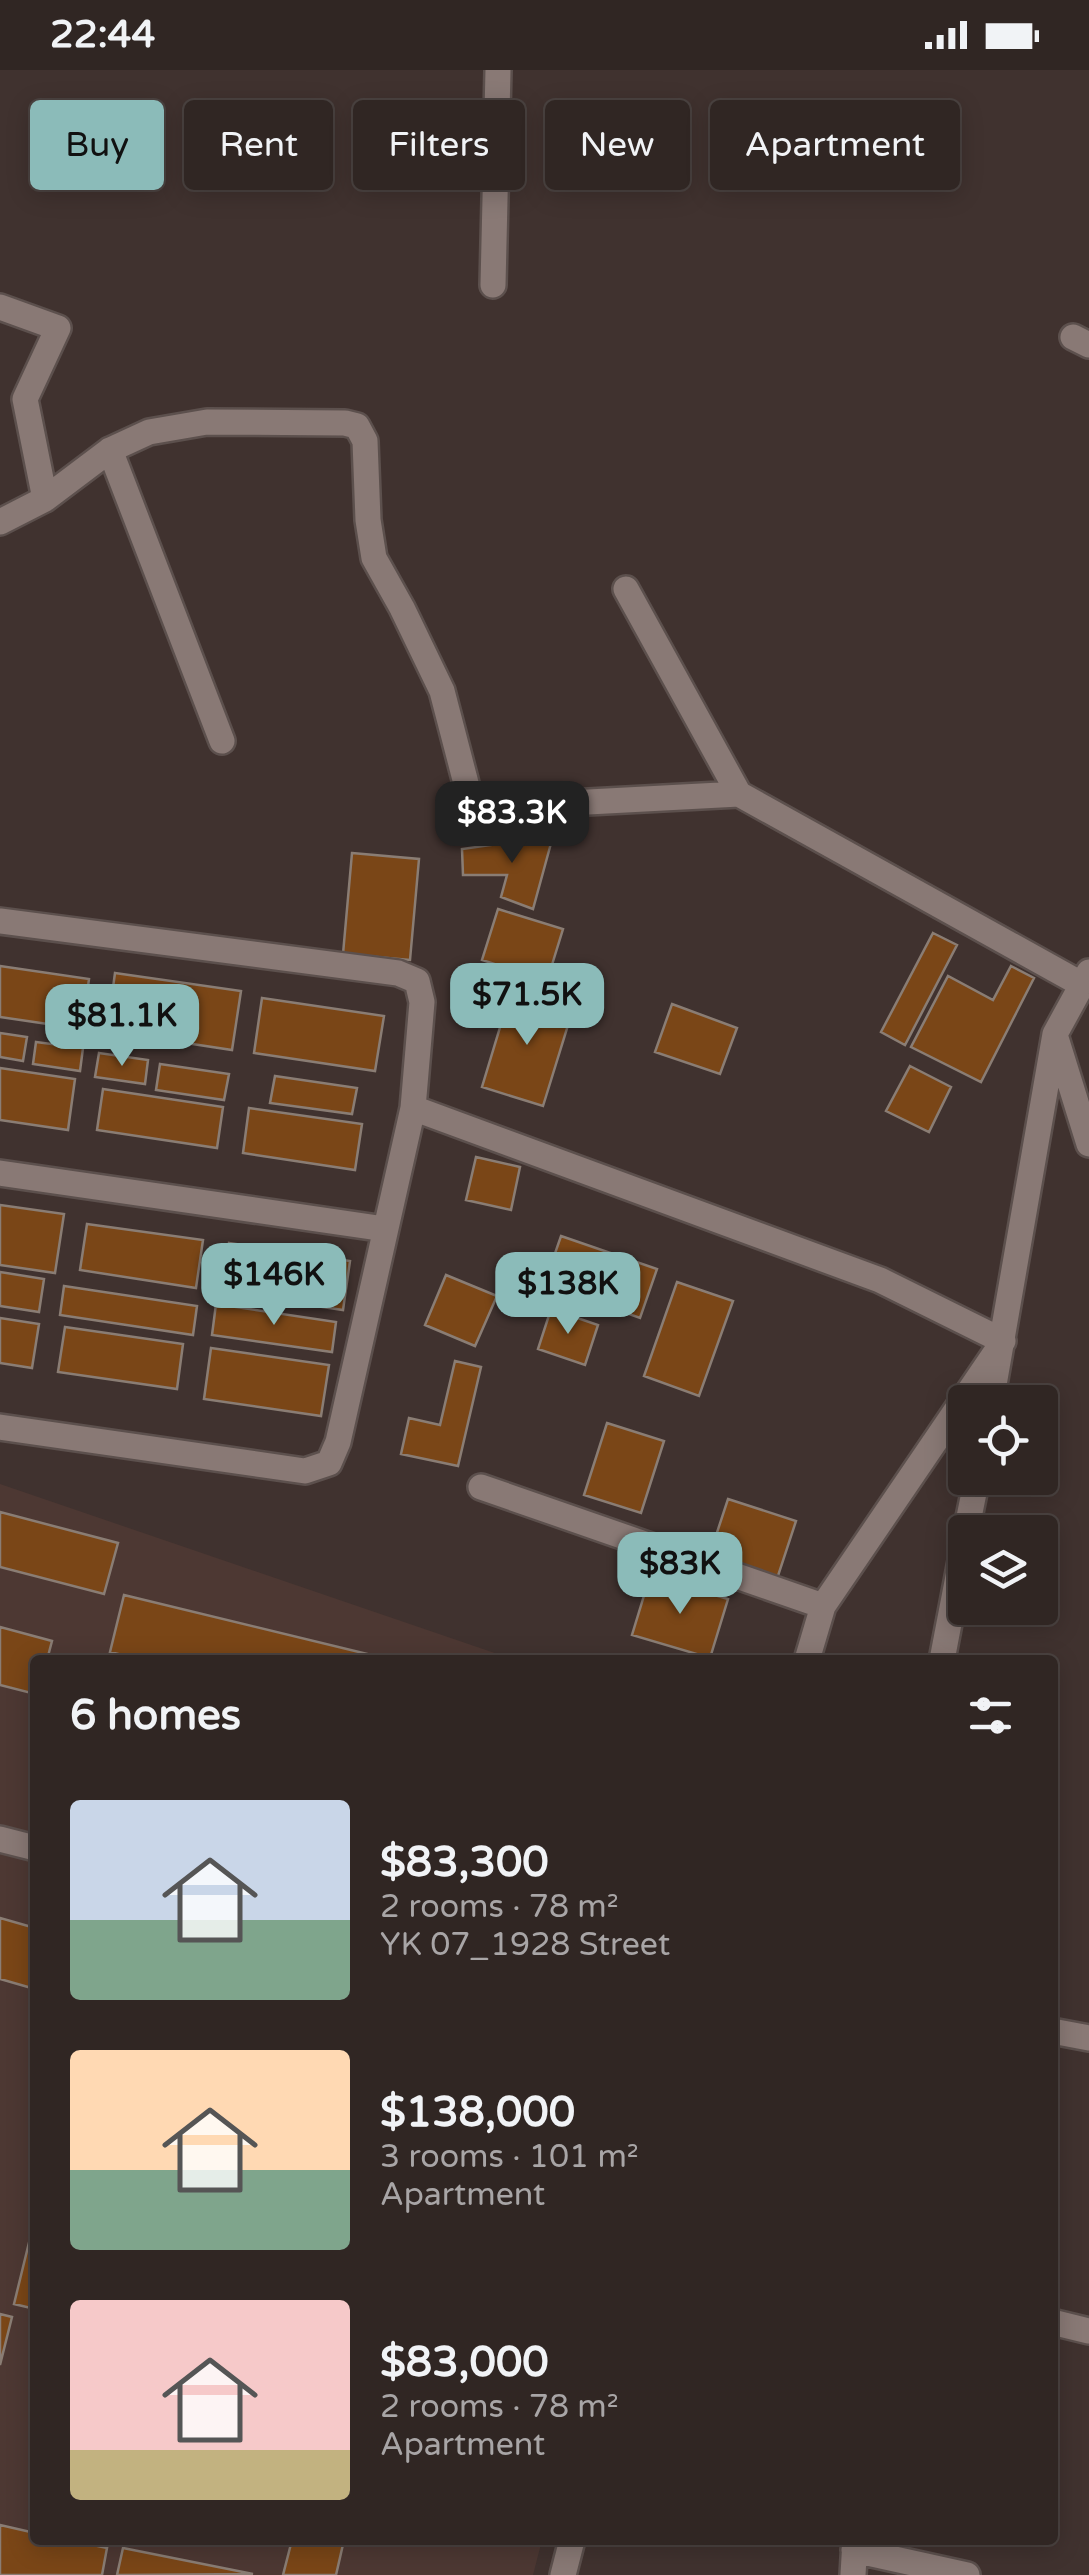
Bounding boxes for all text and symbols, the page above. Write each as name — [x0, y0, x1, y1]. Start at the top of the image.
text: 22:44 — [50, 12, 155, 58]
chip: Buy — [30, 100, 164, 190]
chip: Rent — [184, 100, 333, 190]
chip: Filters — [353, 100, 525, 190]
chip: New — [545, 100, 690, 190]
chip: Apartment — [710, 100, 960, 190]
pin: $83.3K — [431, 781, 593, 866]
text: $83.3K — [457, 794, 567, 832]
pin: $71.5K — [446, 963, 608, 1048]
text: $71.5K — [472, 976, 582, 1014]
pin: $81.1K — [41, 984, 203, 1069]
text: $81.1K — [67, 997, 177, 1035]
pin: $146K — [204, 1243, 344, 1328]
pin: $138K — [498, 1252, 638, 1337]
text: $146K — [223, 1256, 325, 1294]
text: $138K — [517, 1265, 619, 1303]
map controls — [948, 1385, 1058, 1625]
button: locate — [948, 1385, 1058, 1495]
button: layers — [948, 1515, 1058, 1625]
pin: $83K — [621, 1532, 739, 1617]
text: $83K — [639, 1545, 721, 1583]
icon: filters — [963, 1688, 1018, 1743]
text: 6 homes — [70, 1690, 241, 1741]
text: $83,300 — [380, 1837, 549, 1888]
icon: home — [150, 1840, 270, 1960]
text: 2 rooms · 78 m² — [380, 1888, 619, 1926]
text: YK 07_1928 Street — [380, 1926, 670, 1964]
text: $138,000 — [380, 2087, 575, 2138]
icon: home — [150, 2090, 270, 2210]
text: 3 rooms · 101 m² — [380, 2138, 639, 2176]
text: Apartment — [380, 2176, 545, 2214]
text: $83,000 — [380, 2337, 549, 2388]
icon: home — [150, 2340, 270, 2460]
text: 2 rooms · 78 m² — [380, 2388, 619, 2426]
text: Apartment — [380, 2426, 545, 2464]

